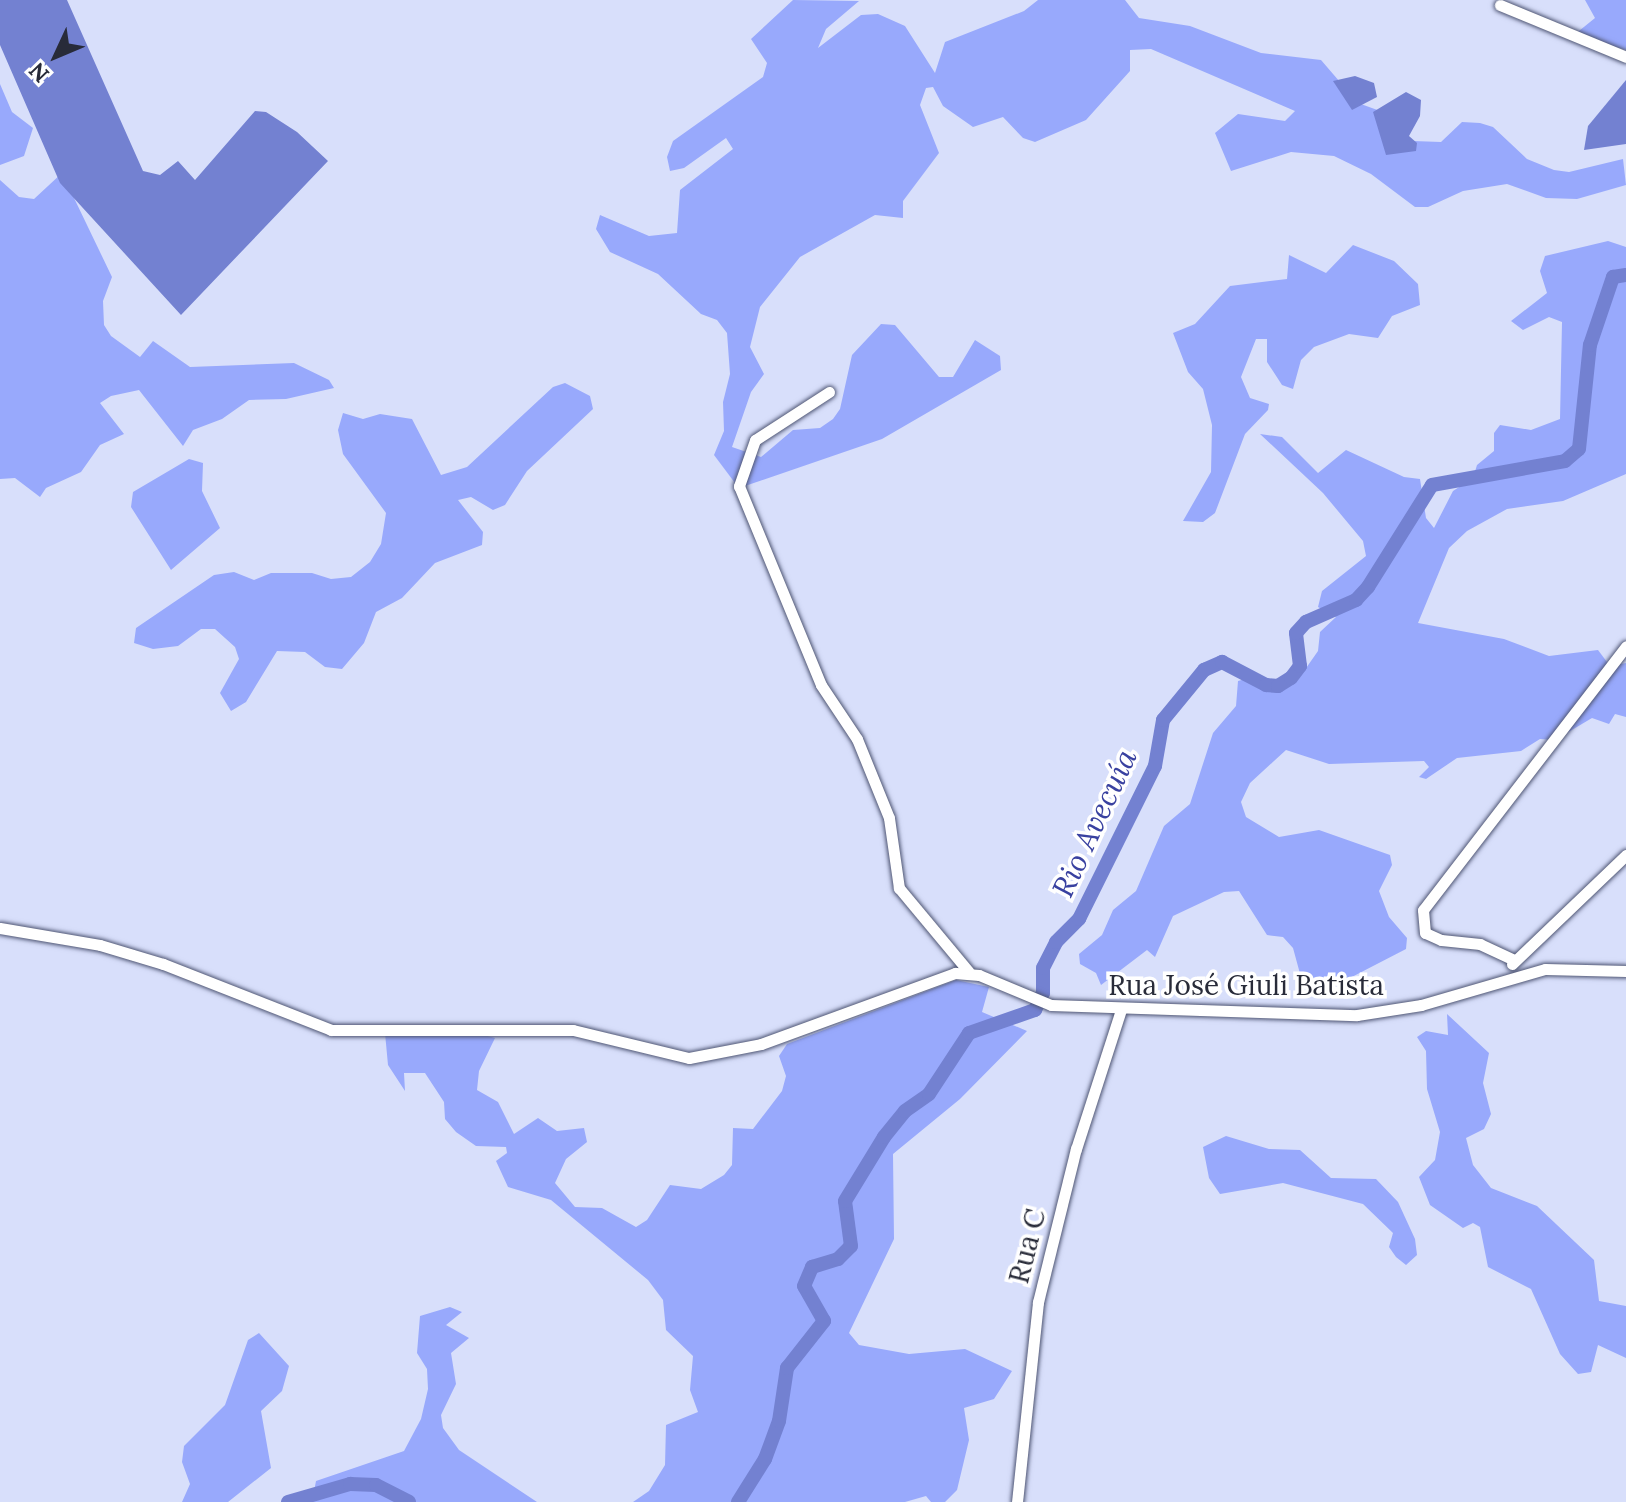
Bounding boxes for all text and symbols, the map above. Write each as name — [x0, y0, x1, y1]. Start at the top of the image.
north arrow — [16, 16, 96, 96]
text: N — [23, 57, 55, 89]
water label: Rio Avecuía — [1044, 743, 1144, 903]
street label: Rua José Giuli Batista — [1108, 968, 1384, 1002]
street label: Rua C — [1002, 1205, 1052, 1287]

